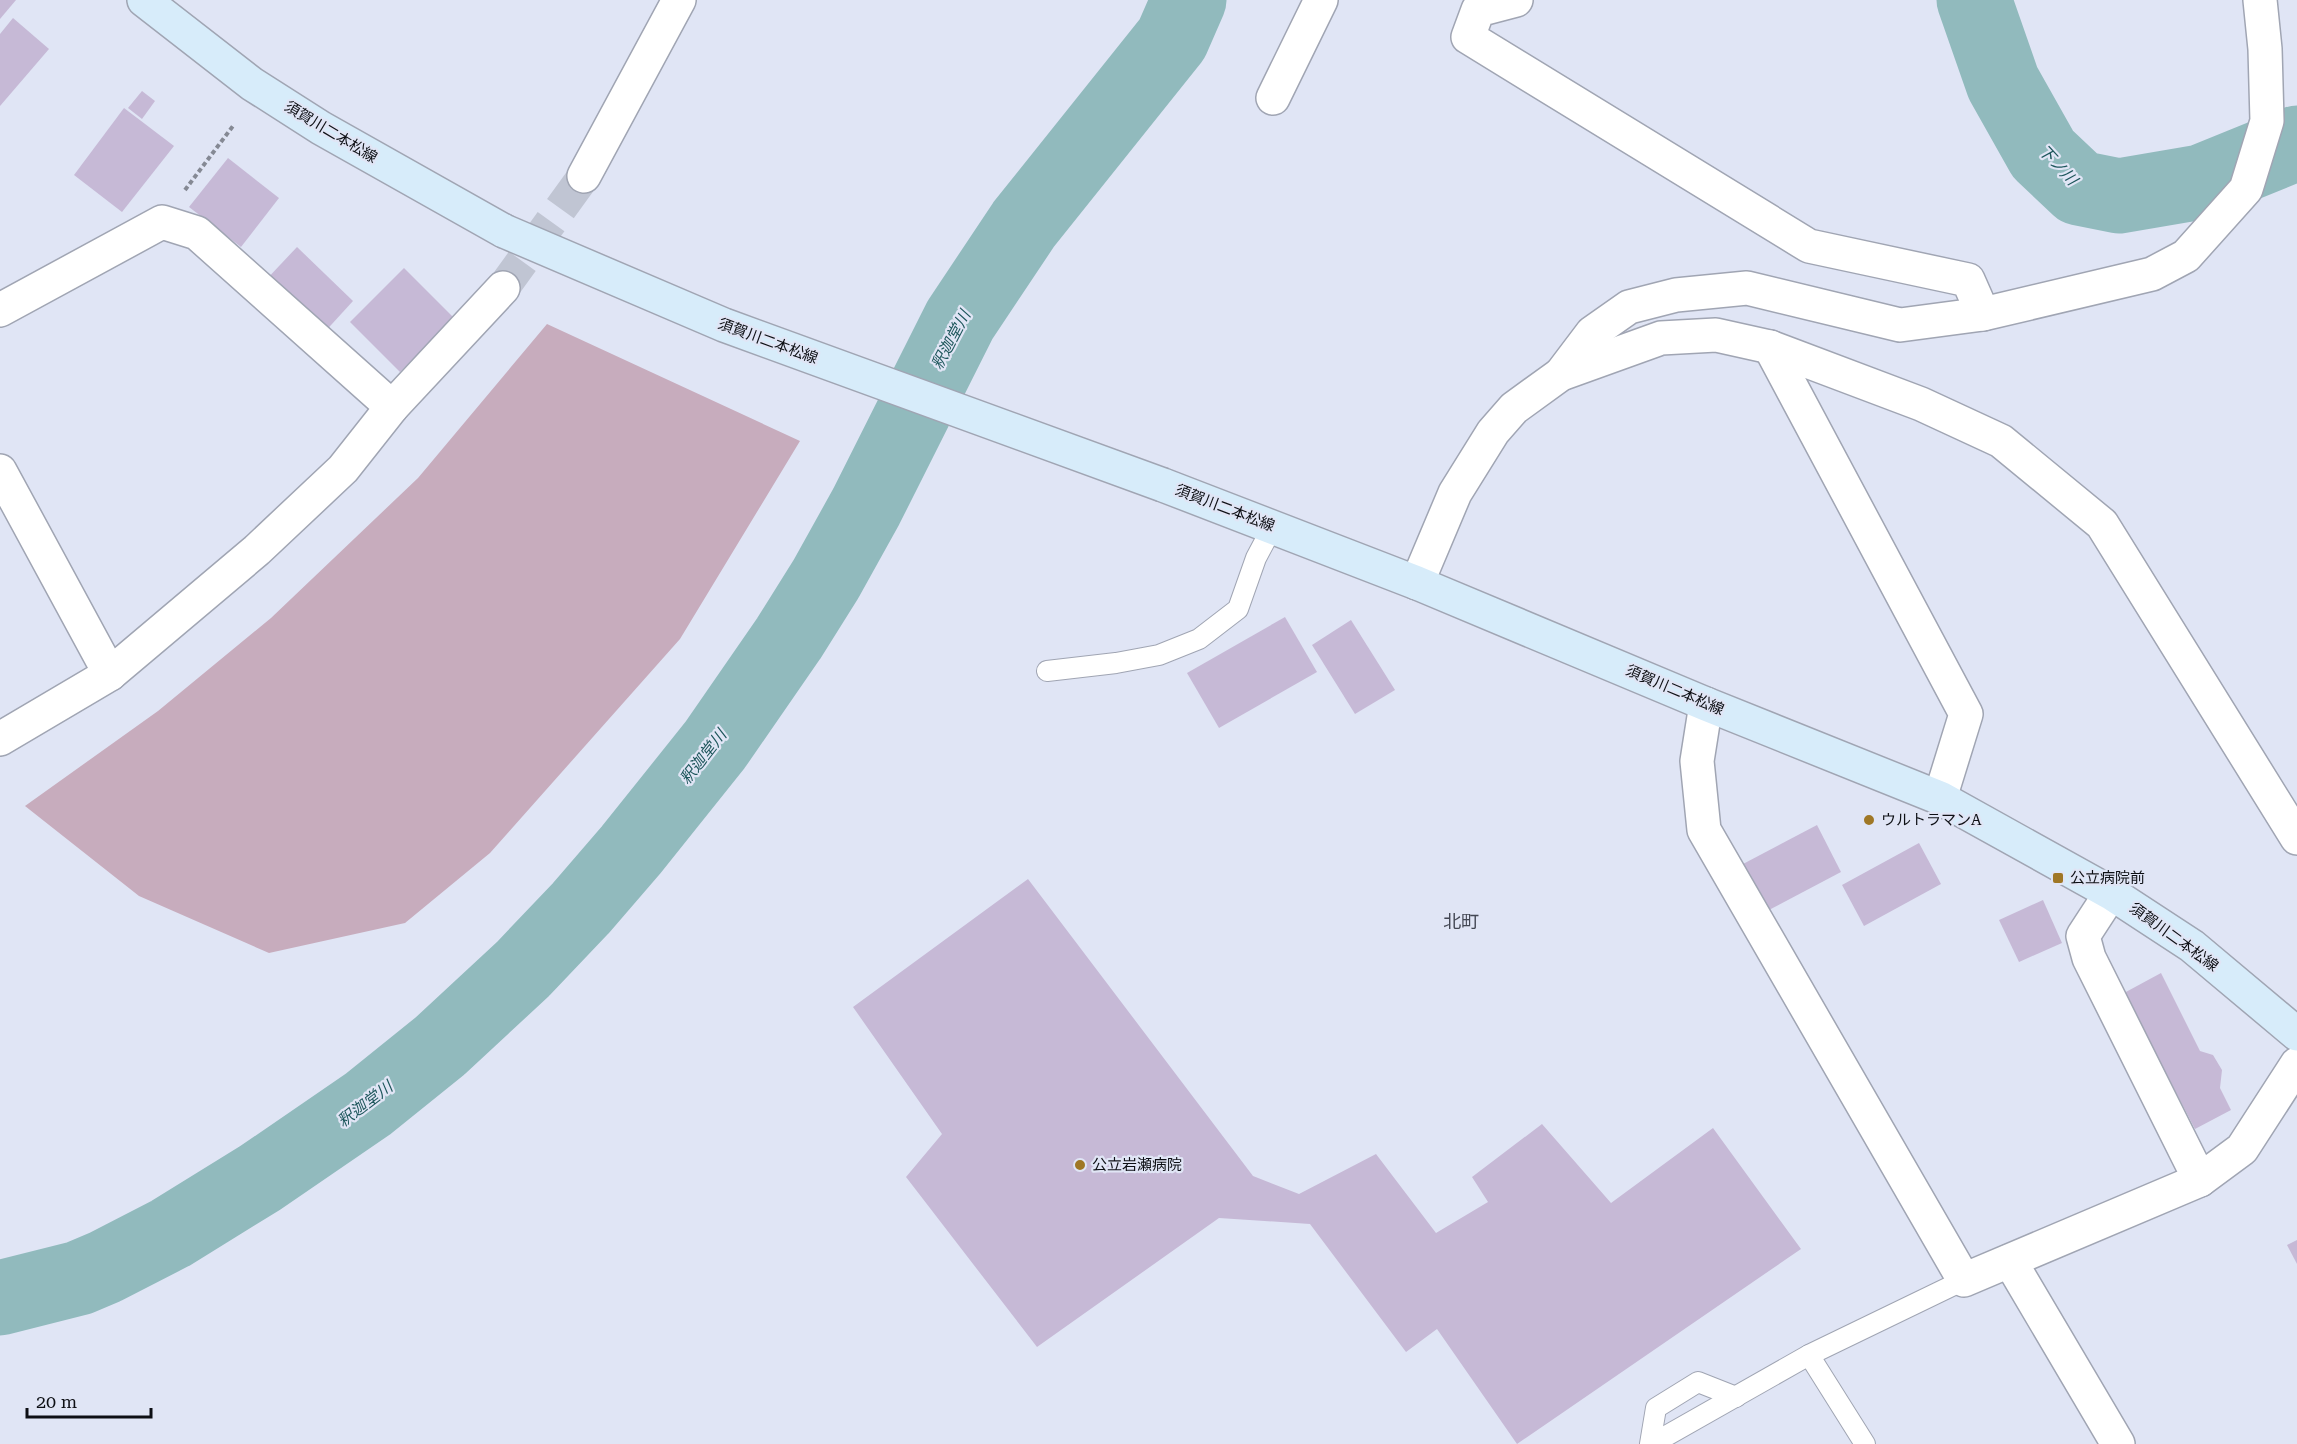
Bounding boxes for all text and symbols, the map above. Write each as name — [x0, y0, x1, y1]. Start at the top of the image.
street label: 須賀川二本松線 — [281, 97, 381, 167]
water label: 下ノ川 — [2035, 141, 2083, 190]
water label: 釈迦堂川 — [928, 306, 975, 373]
street label: 須賀川二本松線 — [716, 315, 820, 367]
street label: 須賀川二本松線 — [1173, 481, 1277, 535]
street label: 須賀川二本松線 — [1623, 661, 1727, 719]
water label: 釈迦堂川 — [676, 724, 731, 788]
place label: ウルトラマンA — [1881, 811, 1982, 829]
marker: ウルトラマンA — [1862, 813, 1876, 827]
place label: 公立病院前 — [2070, 869, 2145, 887]
marker: 公立病院前 — [2051, 871, 2065, 885]
street label: 須賀川二本松線 — [2126, 899, 2222, 975]
district label: 北町 — [1443, 911, 1479, 932]
water label: 釈迦堂川 — [334, 1076, 398, 1131]
place label: 公立岩瀬病院 — [1092, 1156, 1182, 1174]
marker: 公立岩瀬病院 — [1073, 1158, 1087, 1172]
scale bar — [27, 1381, 152, 1419]
text: 20 m — [36, 1391, 77, 1412]

